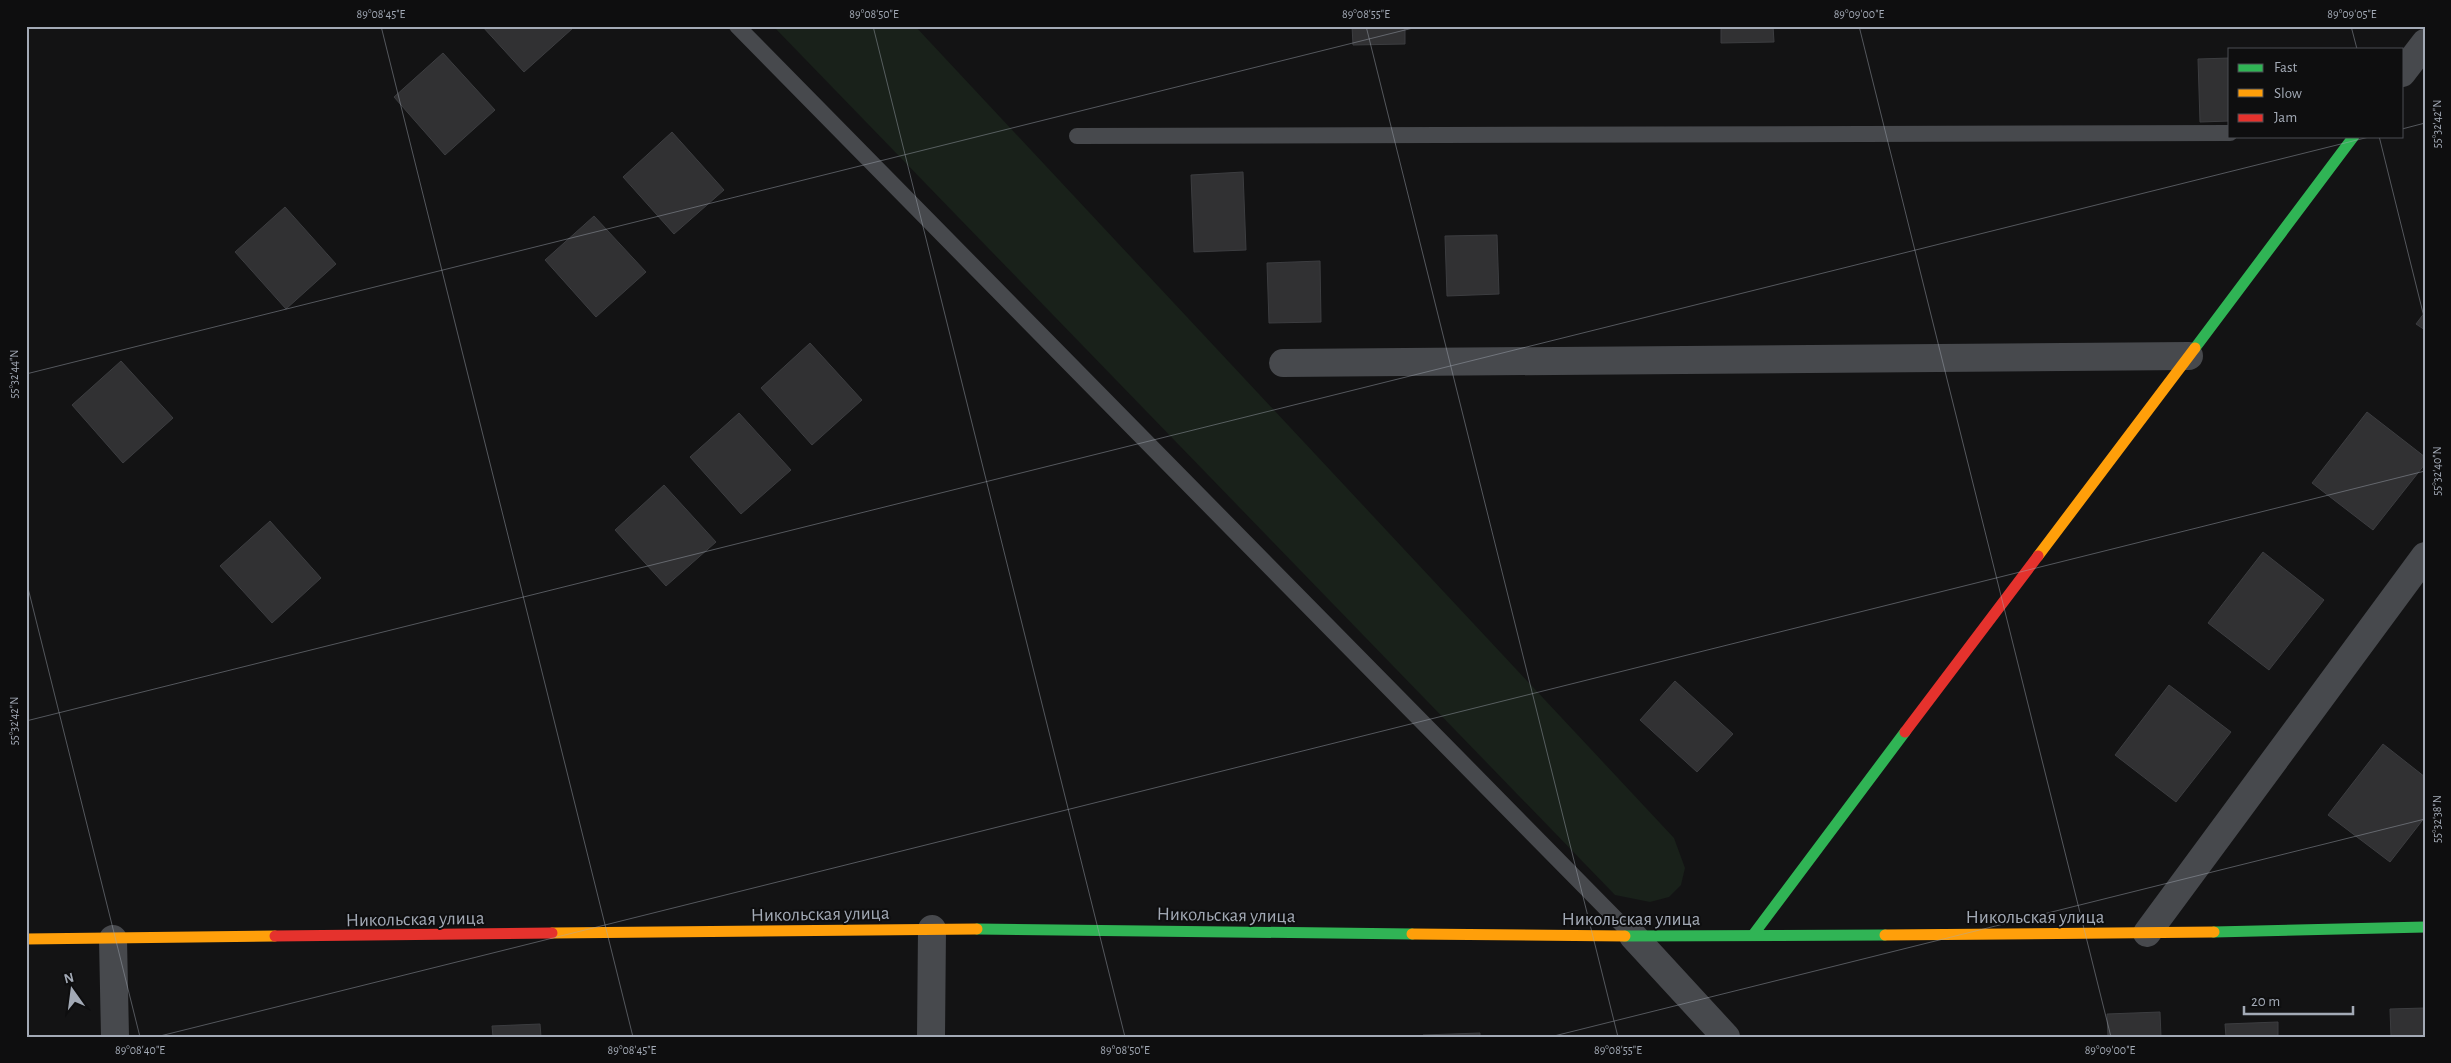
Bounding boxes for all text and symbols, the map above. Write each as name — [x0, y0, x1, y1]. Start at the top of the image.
text: 89°08'45"E — [357, 8, 406, 20]
text: 89°08'50"E — [849, 8, 899, 20]
text: 89°08'55"E — [1342, 8, 1390, 20]
text: 89°09'00"E — [1834, 8, 1885, 20]
text: 89°09'05"E — [2327, 8, 2377, 20]
legend — [2228, 48, 2404, 138]
text: Fast — [2274, 60, 2298, 75]
text: Slow — [2274, 86, 2302, 101]
text: 55°32'42"N — [2431, 100, 2443, 148]
text: Jam — [2274, 110, 2297, 125]
text: 55°32'44"N — [8, 349, 20, 399]
text: 55°32'40"N — [2431, 446, 2443, 496]
text: 55°32'42"N — [8, 697, 20, 745]
text: 55°32'38"N — [2431, 795, 2443, 843]
street label: Никольская улица — [750, 904, 890, 925]
street label: Никольская улица — [1156, 905, 1296, 926]
street label: Никольская улица — [1966, 908, 2105, 927]
street label: Никольская улица — [345, 909, 485, 930]
street label: Никольская улица — [1562, 910, 1701, 929]
north arrow — [48, 966, 98, 1016]
text: N — [63, 970, 76, 986]
scale bar — [2244, 983, 2352, 1015]
text: 20 m — [2251, 994, 2280, 1009]
text: 89°08'40"E — [115, 1044, 165, 1056]
text: 89°08'45"E — [608, 1044, 657, 1056]
text: 89°08'50"E — [1100, 1044, 1150, 1056]
text: 89°08'55"E — [1594, 1044, 1642, 1056]
text: 89°09'00"E — [2085, 1044, 2136, 1056]

